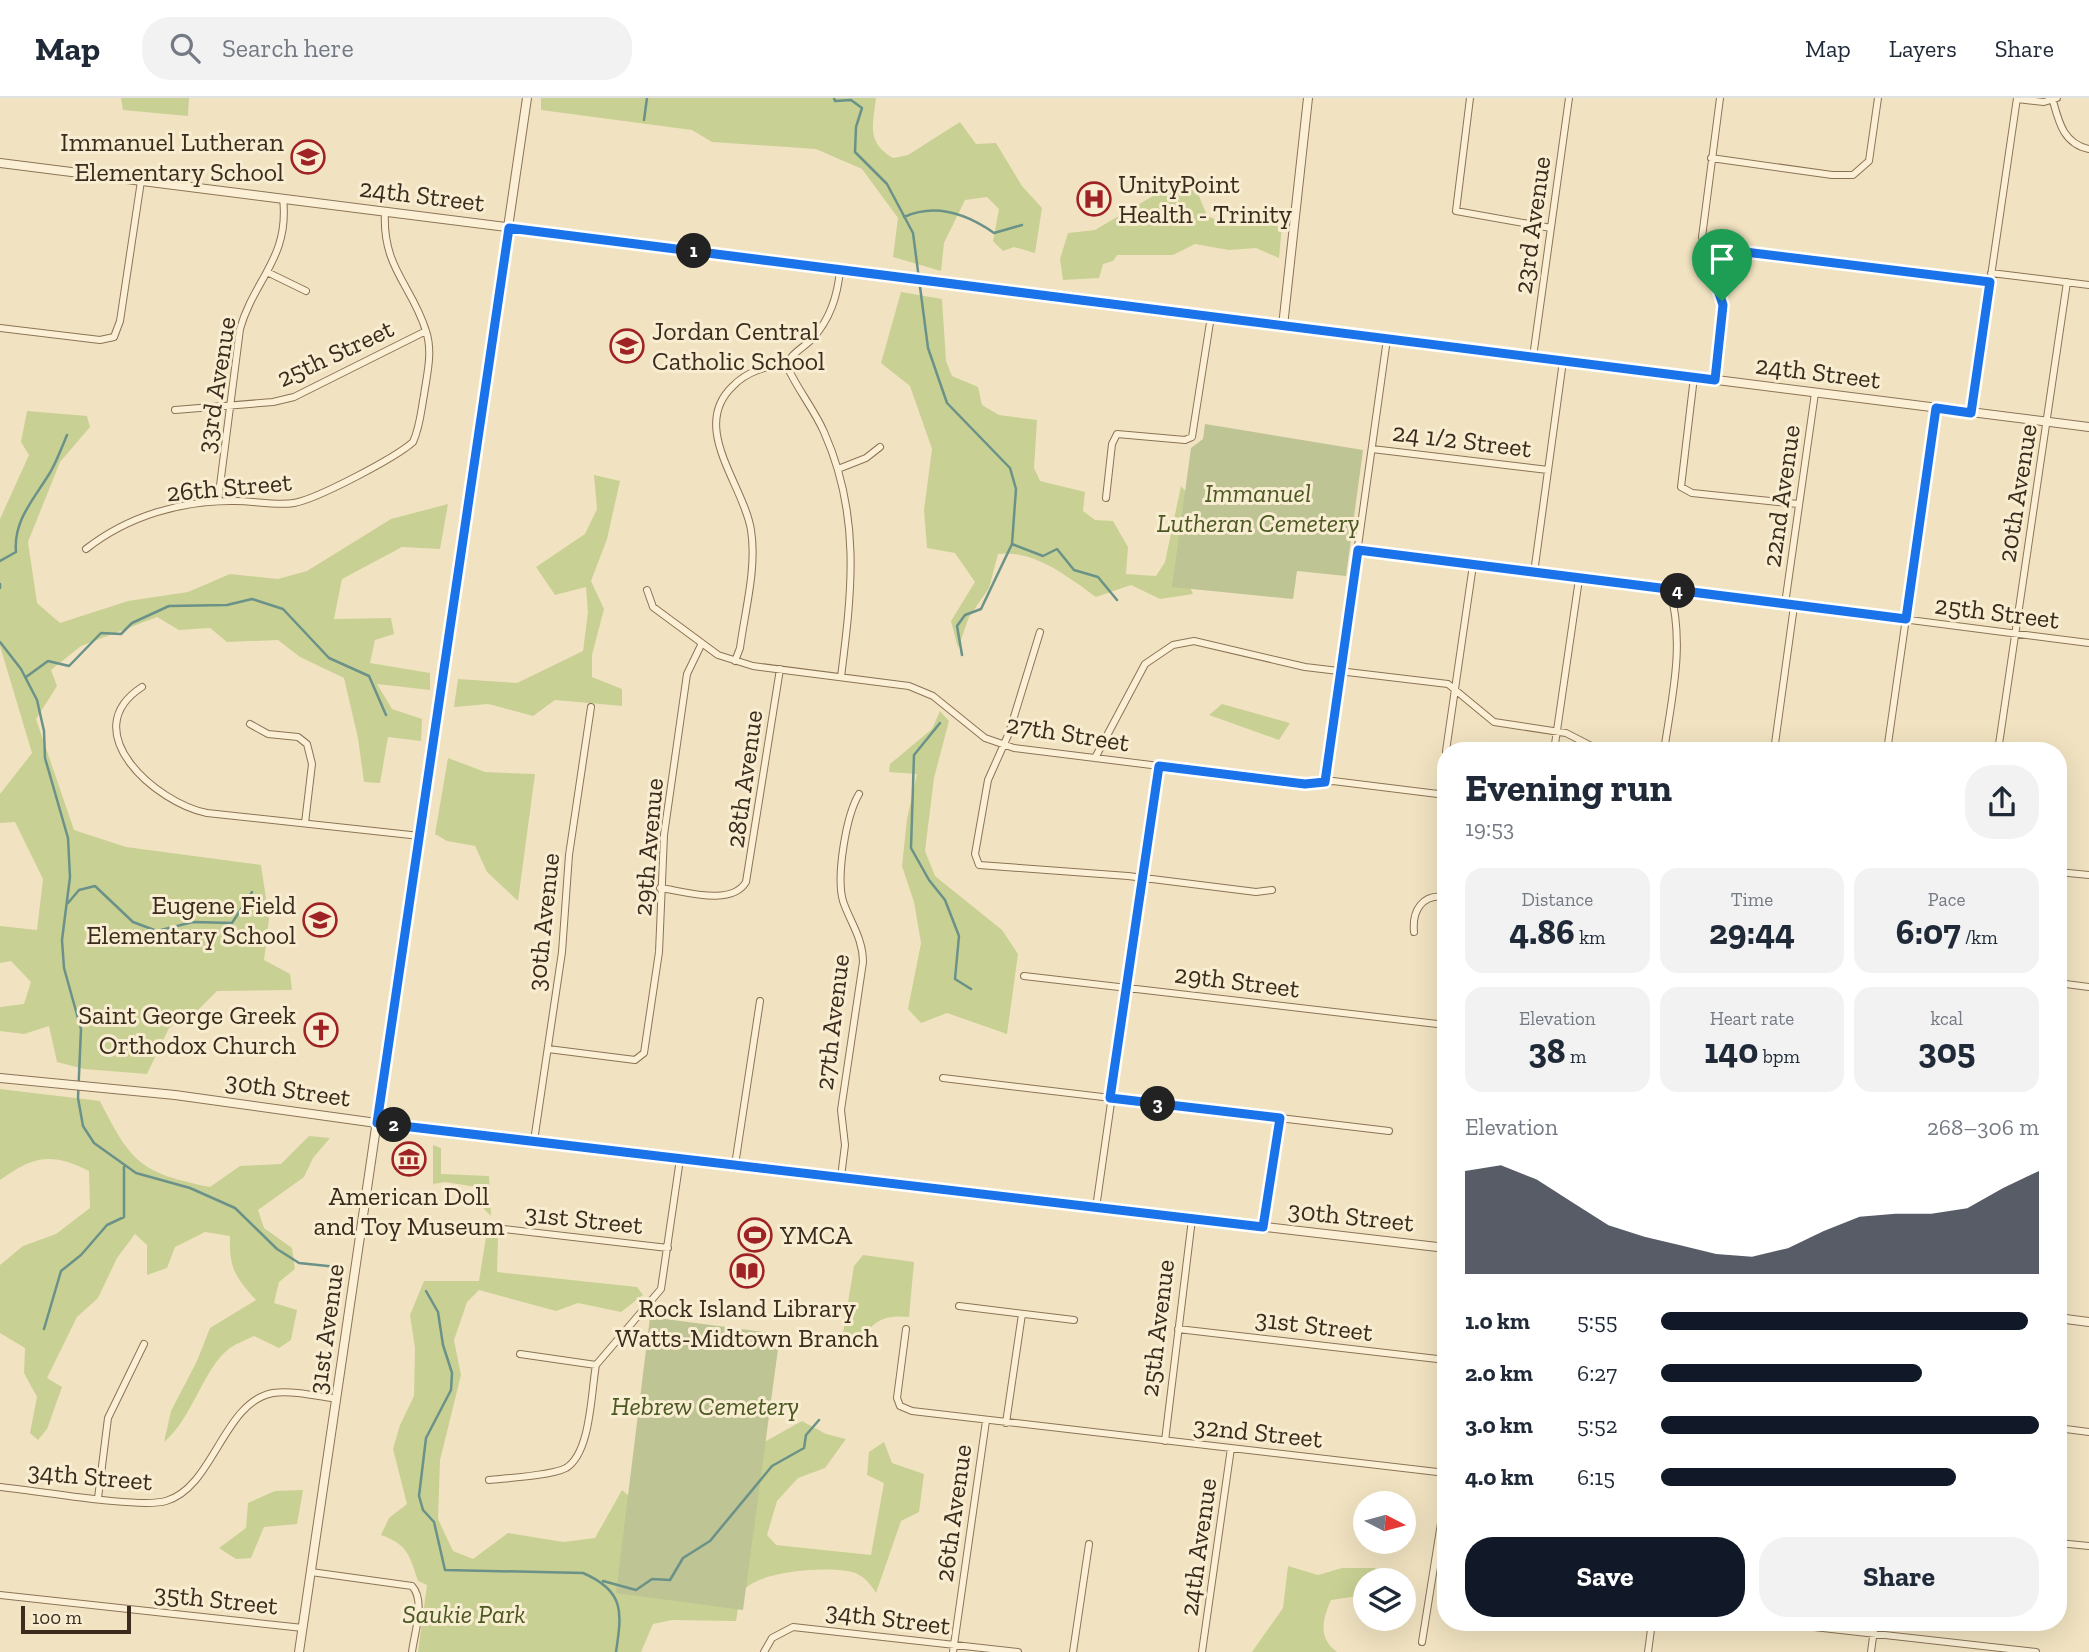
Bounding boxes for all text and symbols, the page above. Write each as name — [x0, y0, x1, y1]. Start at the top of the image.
search box — [142, 17, 632, 80]
text: Map — [35, 29, 100, 68]
icon: search — [166, 29, 204, 67]
text: Search here — [222, 32, 354, 64]
text: Map — [1805, 34, 1851, 63]
text: Layers — [1889, 34, 1957, 63]
text: Share — [1995, 34, 2054, 63]
place label: Immanuel Lutheran Elementary School — [60, 126, 284, 188]
school or university icon: Immanuel Lutheran Elementary School — [289, 138, 327, 176]
street label: 23rd Avenue — [1506, 154, 1558, 296]
place label: UnityPoint Health - Trinity — [1118, 168, 1293, 230]
street label: 24th Street — [358, 171, 487, 219]
hospital icon: UnityPoint Health - Trinity — [1075, 180, 1113, 218]
pin — [1692, 229, 1752, 301]
pin: 1 — [676, 234, 712, 268]
text: 1 — [690, 239, 697, 262]
icon: arrive — [1703, 240, 1741, 278]
street label: 25th Street — [272, 312, 399, 394]
street label: 33rd Avenue — [189, 314, 243, 456]
place label: Jordan Central Catholic School — [652, 315, 825, 377]
school or university icon: Jordan Central Catholic School — [608, 327, 646, 365]
street label: 24th Street — [1754, 348, 1883, 396]
street label: 24 1/2 Street — [1391, 416, 1534, 464]
street label: 20th Avenue — [1990, 421, 2044, 565]
street label: 22nd Avenue — [1755, 423, 1807, 569]
street label: 26th Street — [165, 466, 293, 508]
park label: Immanuel Lutheran Cemetery — [1157, 477, 1359, 539]
pin: 4 — [1660, 574, 1696, 608]
text: 4 — [1672, 579, 1683, 602]
street label: 25th Street — [1933, 588, 2061, 636]
street label: 27th Street — [1004, 707, 1132, 759]
street label: 28th Avenue — [718, 708, 770, 850]
text: Evening run — [1465, 765, 1672, 811]
button: share — [1965, 765, 2039, 839]
street label: 29th Avenue — [626, 777, 670, 917]
text: 19:53 — [1465, 814, 1514, 842]
street label: 30th Avenue — [520, 851, 566, 993]
text: Distance — [1521, 888, 1593, 911]
text: Time — [1731, 888, 1773, 911]
text: Pace — [1928, 888, 1966, 911]
place label: Eugene Field Elementary School — [86, 889, 296, 951]
school or university icon: Eugene Field Elementary School — [301, 901, 339, 939]
text: 4.86 — [1509, 911, 1575, 953]
text: 29:44 — [1709, 911, 1795, 953]
text: 6:07 — [1896, 911, 1961, 953]
text: km — [1575, 926, 1605, 949]
text: /km — [1961, 926, 1998, 949]
street label: 27th Avenue — [808, 952, 856, 1092]
street label: 29th Street — [1173, 957, 1302, 1005]
place label: Saint George Greek Orthodox Church — [78, 999, 296, 1061]
text: Elevation — [1519, 1007, 1596, 1030]
text: Heart rate — [1710, 1007, 1794, 1030]
text: kcal — [1930, 1007, 1963, 1030]
church icon: Saint George Greek Orthodox Church — [302, 1011, 340, 1049]
text: 38 — [1528, 1030, 1566, 1072]
text: 140 — [1704, 1030, 1758, 1072]
text: 305 — [1918, 1030, 1975, 1072]
text: m — [1566, 1045, 1586, 1068]
text: bpm — [1758, 1045, 1800, 1068]
street label: 30th Street — [223, 1064, 353, 1114]
pin: 3 — [1140, 1086, 1176, 1122]
text: 3 — [1152, 1092, 1163, 1115]
pin: 2 — [376, 1108, 412, 1142]
text: 2 — [388, 1113, 399, 1136]
text: Elevation — [1465, 1113, 1558, 1141]
text: 268–306 m — [1927, 1113, 2039, 1141]
museum icon: American Doll and Toy Museum — [390, 1140, 428, 1178]
place label: American Doll and Toy Museum — [314, 1180, 505, 1242]
street label: 30th Street — [1287, 1193, 1416, 1239]
street label: 31st Street — [524, 1197, 645, 1241]
sports icon: YMCA — [736, 1216, 774, 1254]
place label: YMCA — [779, 1219, 853, 1251]
library icon: Rock Island Library Watts-Midtown Branch — [728, 1252, 766, 1290]
street label: 25th Avenue — [1133, 1257, 1181, 1399]
street label: 31st Avenue — [301, 1262, 351, 1396]
place label: Rock Island Library Watts-Midtown Branch — [615, 1292, 879, 1354]
street label: 31st Street — [1253, 1302, 1375, 1348]
text: 1.0 km — [1465, 1307, 1530, 1335]
text: 5:55 — [1577, 1307, 1617, 1335]
text: 2.0 km — [1465, 1359, 1533, 1387]
text: 6:27 — [1577, 1359, 1617, 1387]
park label: Hebrew Cemetery — [611, 1390, 799, 1422]
street label: 32nd Street — [1192, 1409, 1325, 1455]
text: 3.0 km — [1465, 1411, 1533, 1439]
text: 5:52 — [1577, 1411, 1618, 1439]
street label: 26th Avenue — [928, 1442, 978, 1584]
street label: 34th Street — [26, 1455, 154, 1497]
text: 4.0 km — [1465, 1463, 1534, 1491]
text: 6:15 — [1577, 1463, 1615, 1491]
street label: 24th Avenue — [1172, 1476, 1224, 1618]
north arrow — [1353, 1491, 1416, 1554]
map controls — [1353, 1491, 1416, 1631]
button: Save — [1465, 1537, 1745, 1617]
button: Share — [1759, 1537, 2039, 1617]
button: layers — [1353, 1568, 1416, 1631]
street label: 35th Street — [152, 1577, 280, 1621]
street label: 34th Street — [824, 1594, 952, 1642]
park label: Saukie Park — [402, 1598, 526, 1630]
scale bar — [21, 1603, 131, 1635]
text: 100 m — [32, 1606, 82, 1629]

